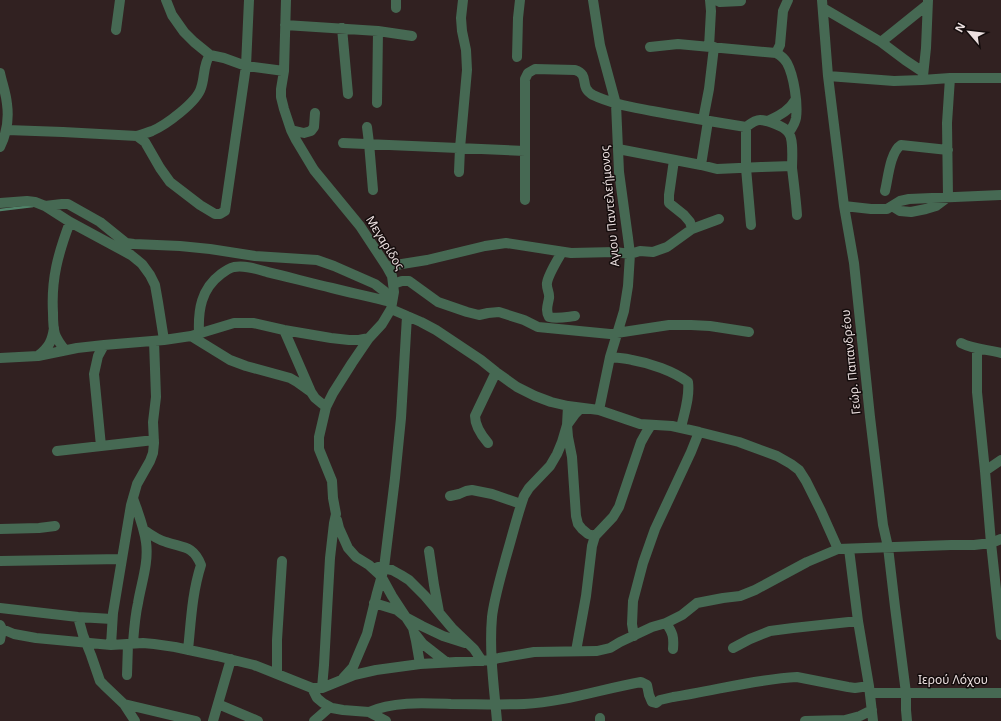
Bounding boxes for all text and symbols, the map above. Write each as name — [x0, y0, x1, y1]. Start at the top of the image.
north arrow — [949, 12, 989, 52]
text: N — [951, 20, 968, 35]
street label: Αγιου Παντελεήμονος — [596, 145, 623, 267]
street label: Μεγαρίδος — [362, 212, 409, 273]
street label: Γεώρ. Παπανδρέου — [837, 309, 864, 415]
street label: Ιερού Λόχου — [918, 671, 988, 688]

